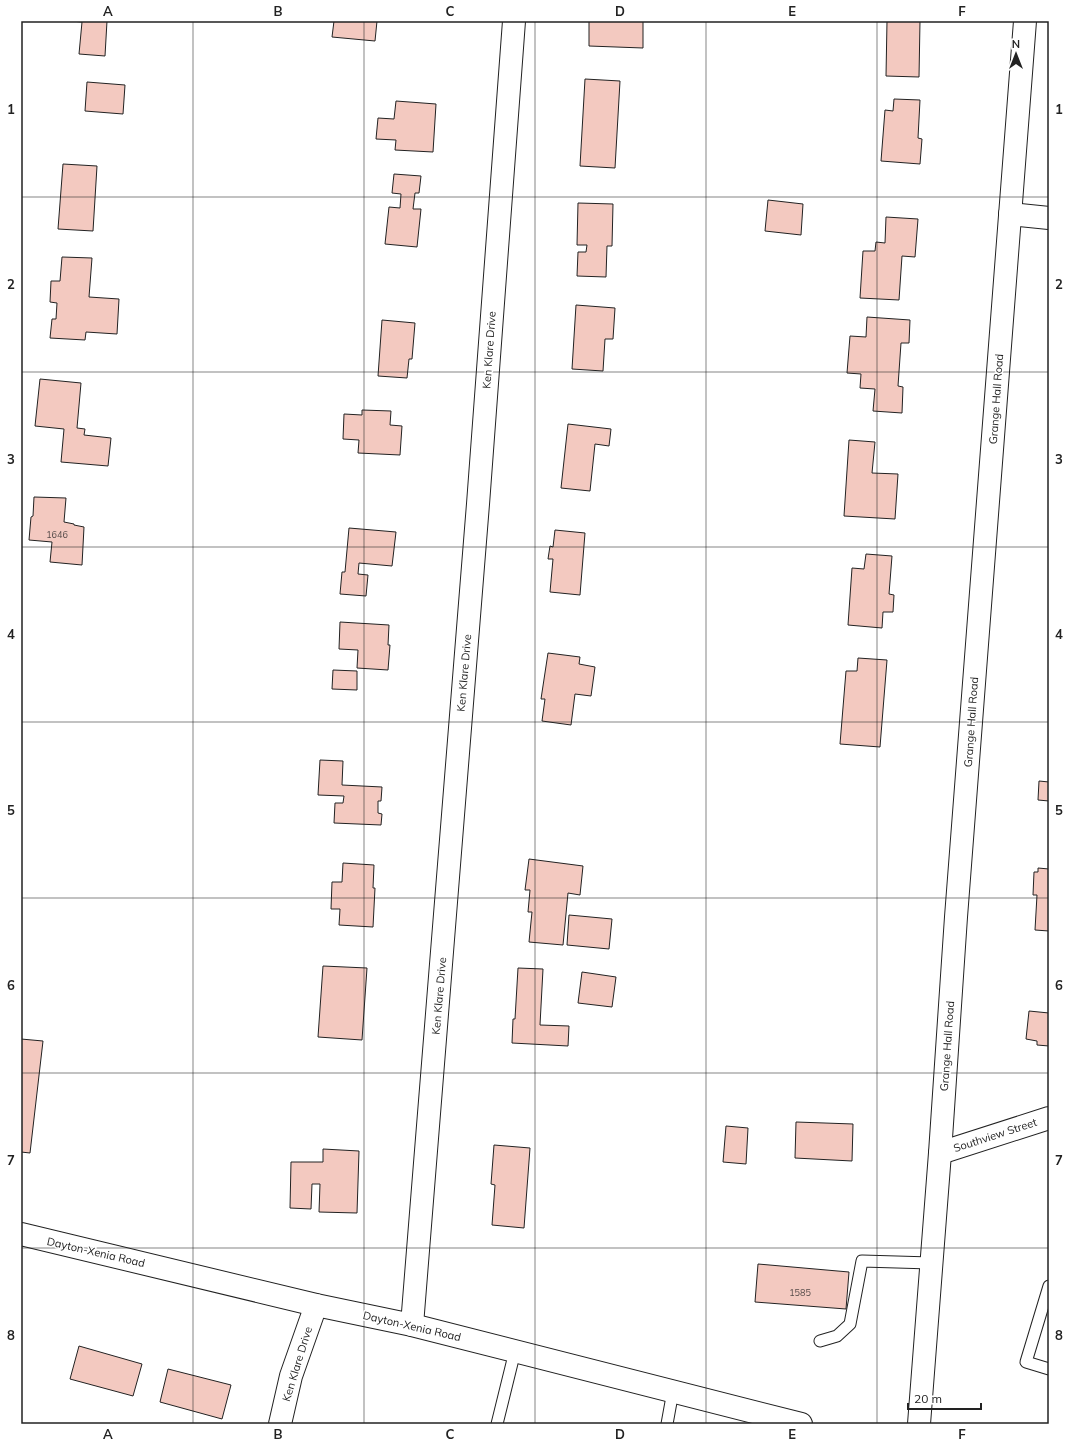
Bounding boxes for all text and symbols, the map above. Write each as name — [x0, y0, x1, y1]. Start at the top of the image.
text: A — [103, 3, 113, 19]
text: B — [274, 3, 283, 19]
text: C — [446, 3, 455, 19]
text: D — [615, 3, 625, 19]
text: E — [788, 3, 796, 19]
text: F — [958, 3, 966, 19]
north arrow — [996, 34, 1036, 74]
text: N — [1012, 37, 1020, 51]
text: 1 — [7, 101, 15, 117]
text: 1 — [1055, 101, 1063, 117]
text: 2 — [7, 276, 15, 292]
text: 2 — [1055, 276, 1063, 292]
street label: Ken Klare Drive — [479, 311, 499, 389]
street label: Grange Hall Road — [986, 353, 1006, 445]
text: 3 — [7, 451, 15, 467]
text: 3 — [1055, 451, 1063, 467]
house number: 1646 — [46, 529, 68, 540]
text: 4 — [7, 626, 15, 642]
text: 4 — [1055, 626, 1063, 642]
street label: Ken Klare Drive — [454, 634, 474, 712]
street label: Grange Hall Road — [961, 676, 981, 768]
text: 5 — [7, 802, 15, 818]
text: 5 — [1055, 802, 1063, 818]
street label: Ken Klare Drive — [429, 957, 449, 1035]
text: 6 — [7, 977, 15, 993]
text: 6 — [1055, 977, 1063, 993]
street label: Grange Hall Road — [937, 1000, 957, 1092]
street label: Southview Street — [951, 1115, 1039, 1155]
text: 7 — [7, 1152, 15, 1168]
text: 7 — [1055, 1152, 1063, 1168]
street label: Dayton-Xenia Road — [46, 1234, 146, 1270]
house number: 1585 — [789, 1287, 811, 1298]
street label: Dayton-Xenia Road — [362, 1308, 462, 1344]
street label: Ken Klare Drive — [279, 1325, 315, 1403]
text: 8 — [7, 1327, 15, 1343]
text: 8 — [1055, 1327, 1063, 1343]
scale bar — [908, 1385, 981, 1411]
text: 20 m — [914, 1391, 942, 1406]
text: A — [103, 1426, 113, 1442]
text: B — [274, 1426, 283, 1442]
text: C — [446, 1426, 455, 1442]
text: D — [615, 1426, 625, 1442]
text: E — [788, 1426, 796, 1442]
text: F — [958, 1426, 966, 1442]

